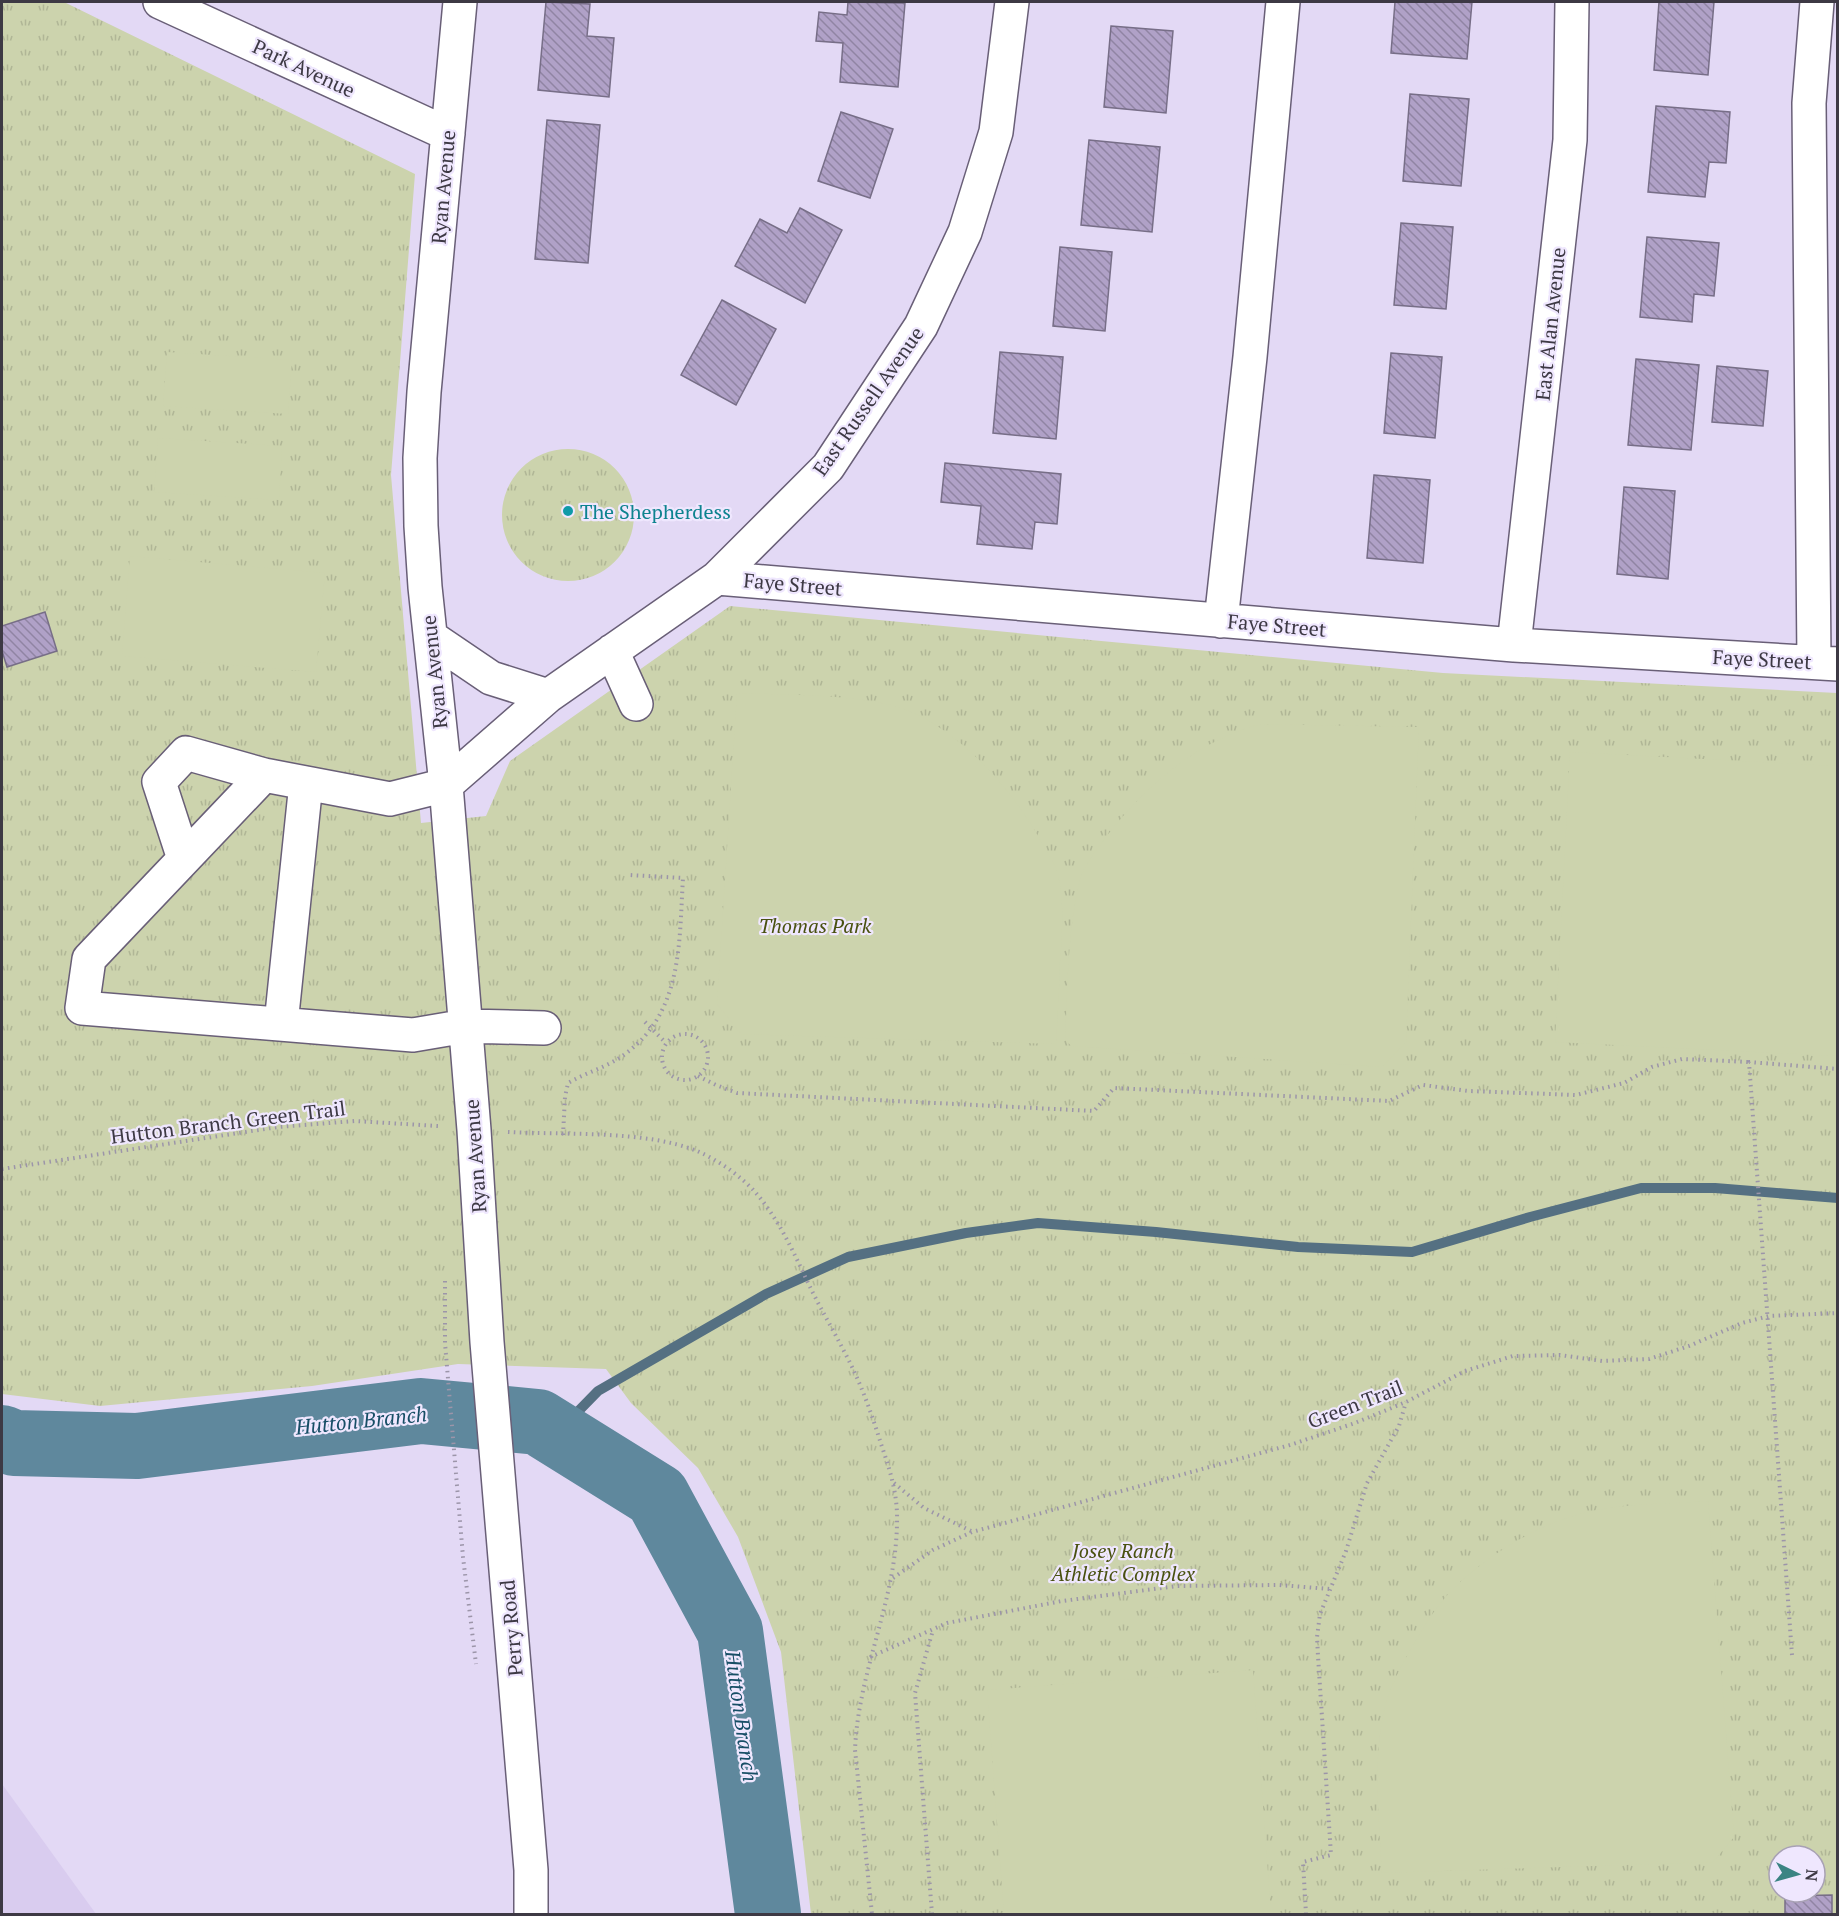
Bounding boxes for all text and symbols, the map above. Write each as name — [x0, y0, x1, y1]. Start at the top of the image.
street label: Park Avenue — [248, 33, 360, 103]
street label: Ryan Avenue — [425, 129, 461, 245]
street label: East Alan Avenue — [1529, 246, 1571, 402]
street label: East Russell Avenue — [806, 321, 930, 481]
place label: The Shepherdess — [580, 498, 731, 525]
marker: The Shepherdess — [561, 504, 575, 518]
street label: Faye Street — [743, 566, 844, 602]
street label: Faye Street — [1227, 607, 1328, 643]
street label: Ryan Avenue — [415, 614, 453, 730]
street label: Faye Street — [1712, 643, 1813, 675]
park label: Thomas Park — [759, 912, 872, 939]
street label: Hutton Branch Green Trail — [109, 1094, 347, 1150]
street label: Ryan Avenue — [458, 1098, 492, 1214]
street label: Green Trail — [1304, 1373, 1406, 1435]
water label: Hutton Branch — [293, 1399, 428, 1441]
park label: Josey Ranch Athletic Complex — [1050, 1537, 1196, 1587]
street label: Perry Road — [493, 1579, 529, 1677]
water label: Hutton Branch — [719, 1648, 765, 1783]
north arrow — [1767, 1844, 1827, 1904]
text: N — [1800, 1868, 1823, 1882]

